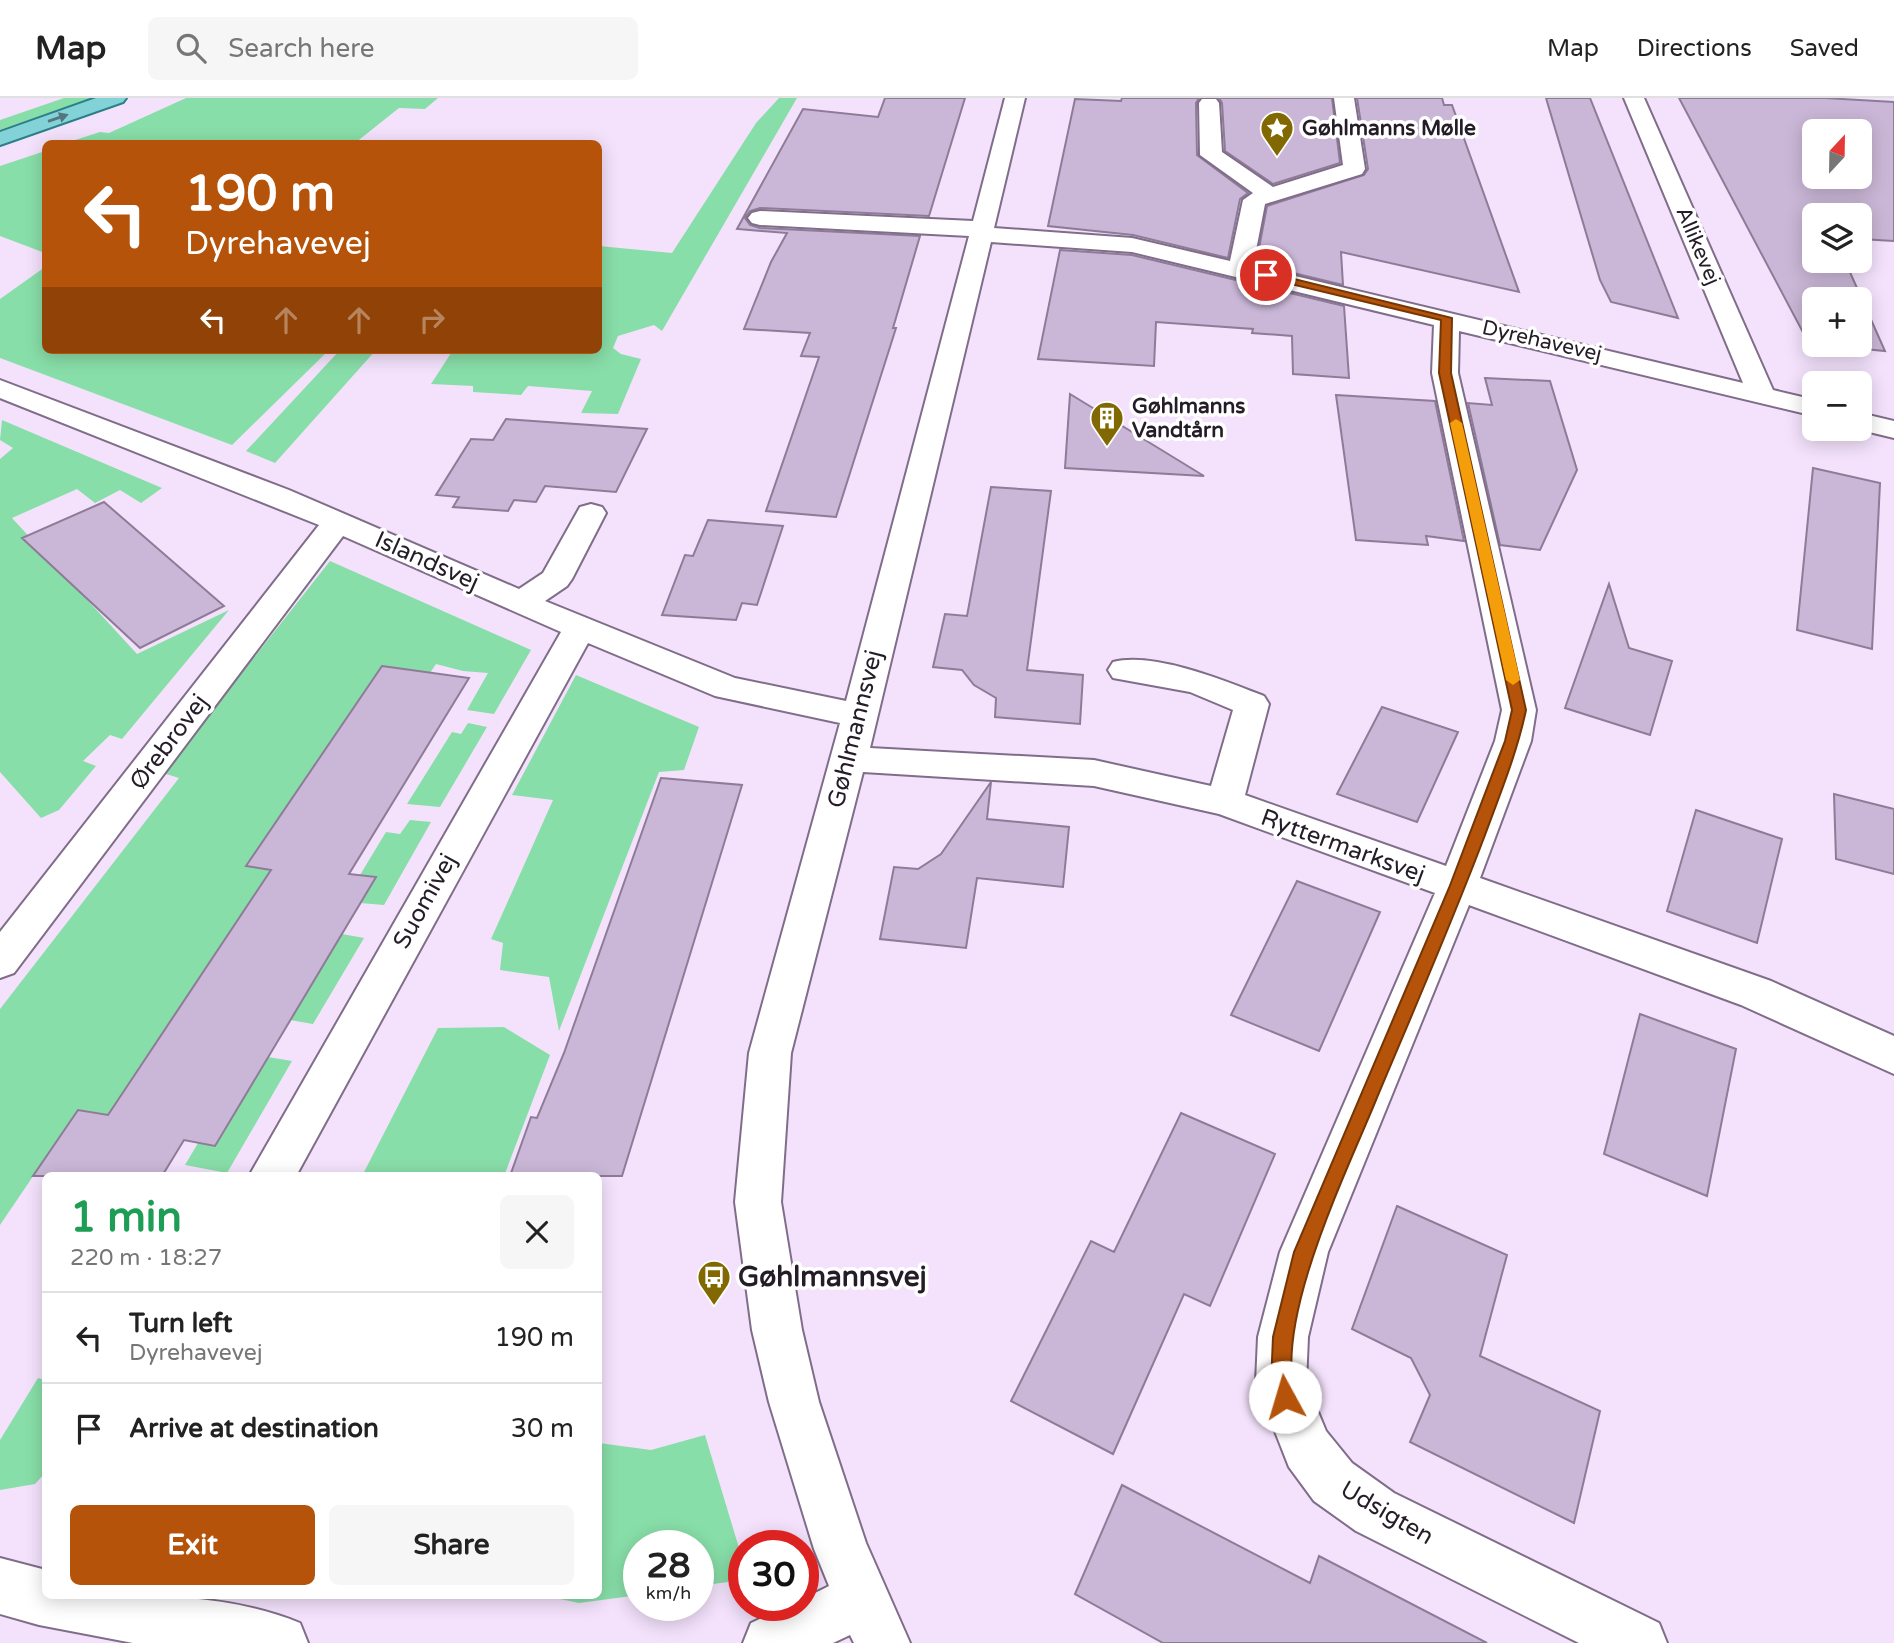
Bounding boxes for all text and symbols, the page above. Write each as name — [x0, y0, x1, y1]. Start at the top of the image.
search box — [148, 17, 638, 80]
text: Map — [35, 29, 106, 68]
icon: search — [172, 29, 210, 67]
text: Search here — [228, 33, 374, 64]
text: Map — [1547, 34, 1599, 63]
text: Directions — [1637, 34, 1752, 63]
text: Saved — [1790, 34, 1859, 63]
place icon: Gøhlmanns Mølle — [1258, 109, 1296, 158]
one-way arrow — [48, 112, 69, 123]
place label: Gøhlmanns Mølle — [1302, 116, 1476, 141]
north arrow — [1802, 119, 1872, 189]
map controls — [1802, 119, 1872, 441]
text: 190 m — [185, 165, 335, 224]
icon: left — [70, 168, 161, 259]
street label: Allikevej — [1670, 203, 1726, 289]
button: layers — [1802, 203, 1872, 273]
text: Dyrehavevej — [185, 225, 371, 263]
pin — [1236, 245, 1296, 305]
icon: arrive — [1247, 256, 1285, 294]
button: + — [1802, 287, 1872, 357]
icon: left — [194, 301, 232, 339]
icon: ahead — [267, 301, 305, 339]
icon: ahead — [340, 301, 378, 339]
icon: right — [413, 301, 451, 339]
street label: Dyrehavevej — [1480, 315, 1604, 367]
button: − — [1802, 371, 1872, 441]
place label: Gøhlmanns Vandtårn — [1132, 394, 1245, 443]
building icon: Gøhlmanns Vandtårn — [1088, 399, 1126, 448]
street label: Islandsvej — [370, 525, 484, 597]
street label: Gøhlmannsvej — [821, 647, 889, 811]
street label: Ørebrovej — [124, 688, 214, 796]
street label: Ryttermarksvej — [1257, 803, 1429, 889]
street label: Suomivej — [387, 848, 463, 954]
text: 1 min — [70, 1192, 182, 1243]
button: close — [500, 1195, 574, 1269]
text: 220 m · 18:27 — [70, 1244, 222, 1272]
bus stop icon: Gøhlmannsvej — [695, 1258, 733, 1307]
place label: Gøhlmannsvej — [738, 1260, 927, 1294]
text: Turn left — [129, 1308, 232, 1339]
icon: left — [70, 1319, 108, 1357]
text: 190 m — [494, 1322, 574, 1353]
text: Dyrehavevej — [129, 1339, 263, 1367]
position arrow — [1248, 1360, 1322, 1434]
icon: arrive — [70, 1410, 108, 1448]
text: Arrive at destination — [129, 1413, 379, 1444]
text: 30 m — [511, 1413, 574, 1444]
street label: Udsigten — [1335, 1475, 1439, 1551]
button: Exit — [70, 1505, 315, 1585]
button: Share — [329, 1505, 574, 1585]
speed limit sign: 30 — [728, 1530, 819, 1621]
text: 28 — [647, 1545, 690, 1587]
text: km/h — [646, 1582, 691, 1604]

